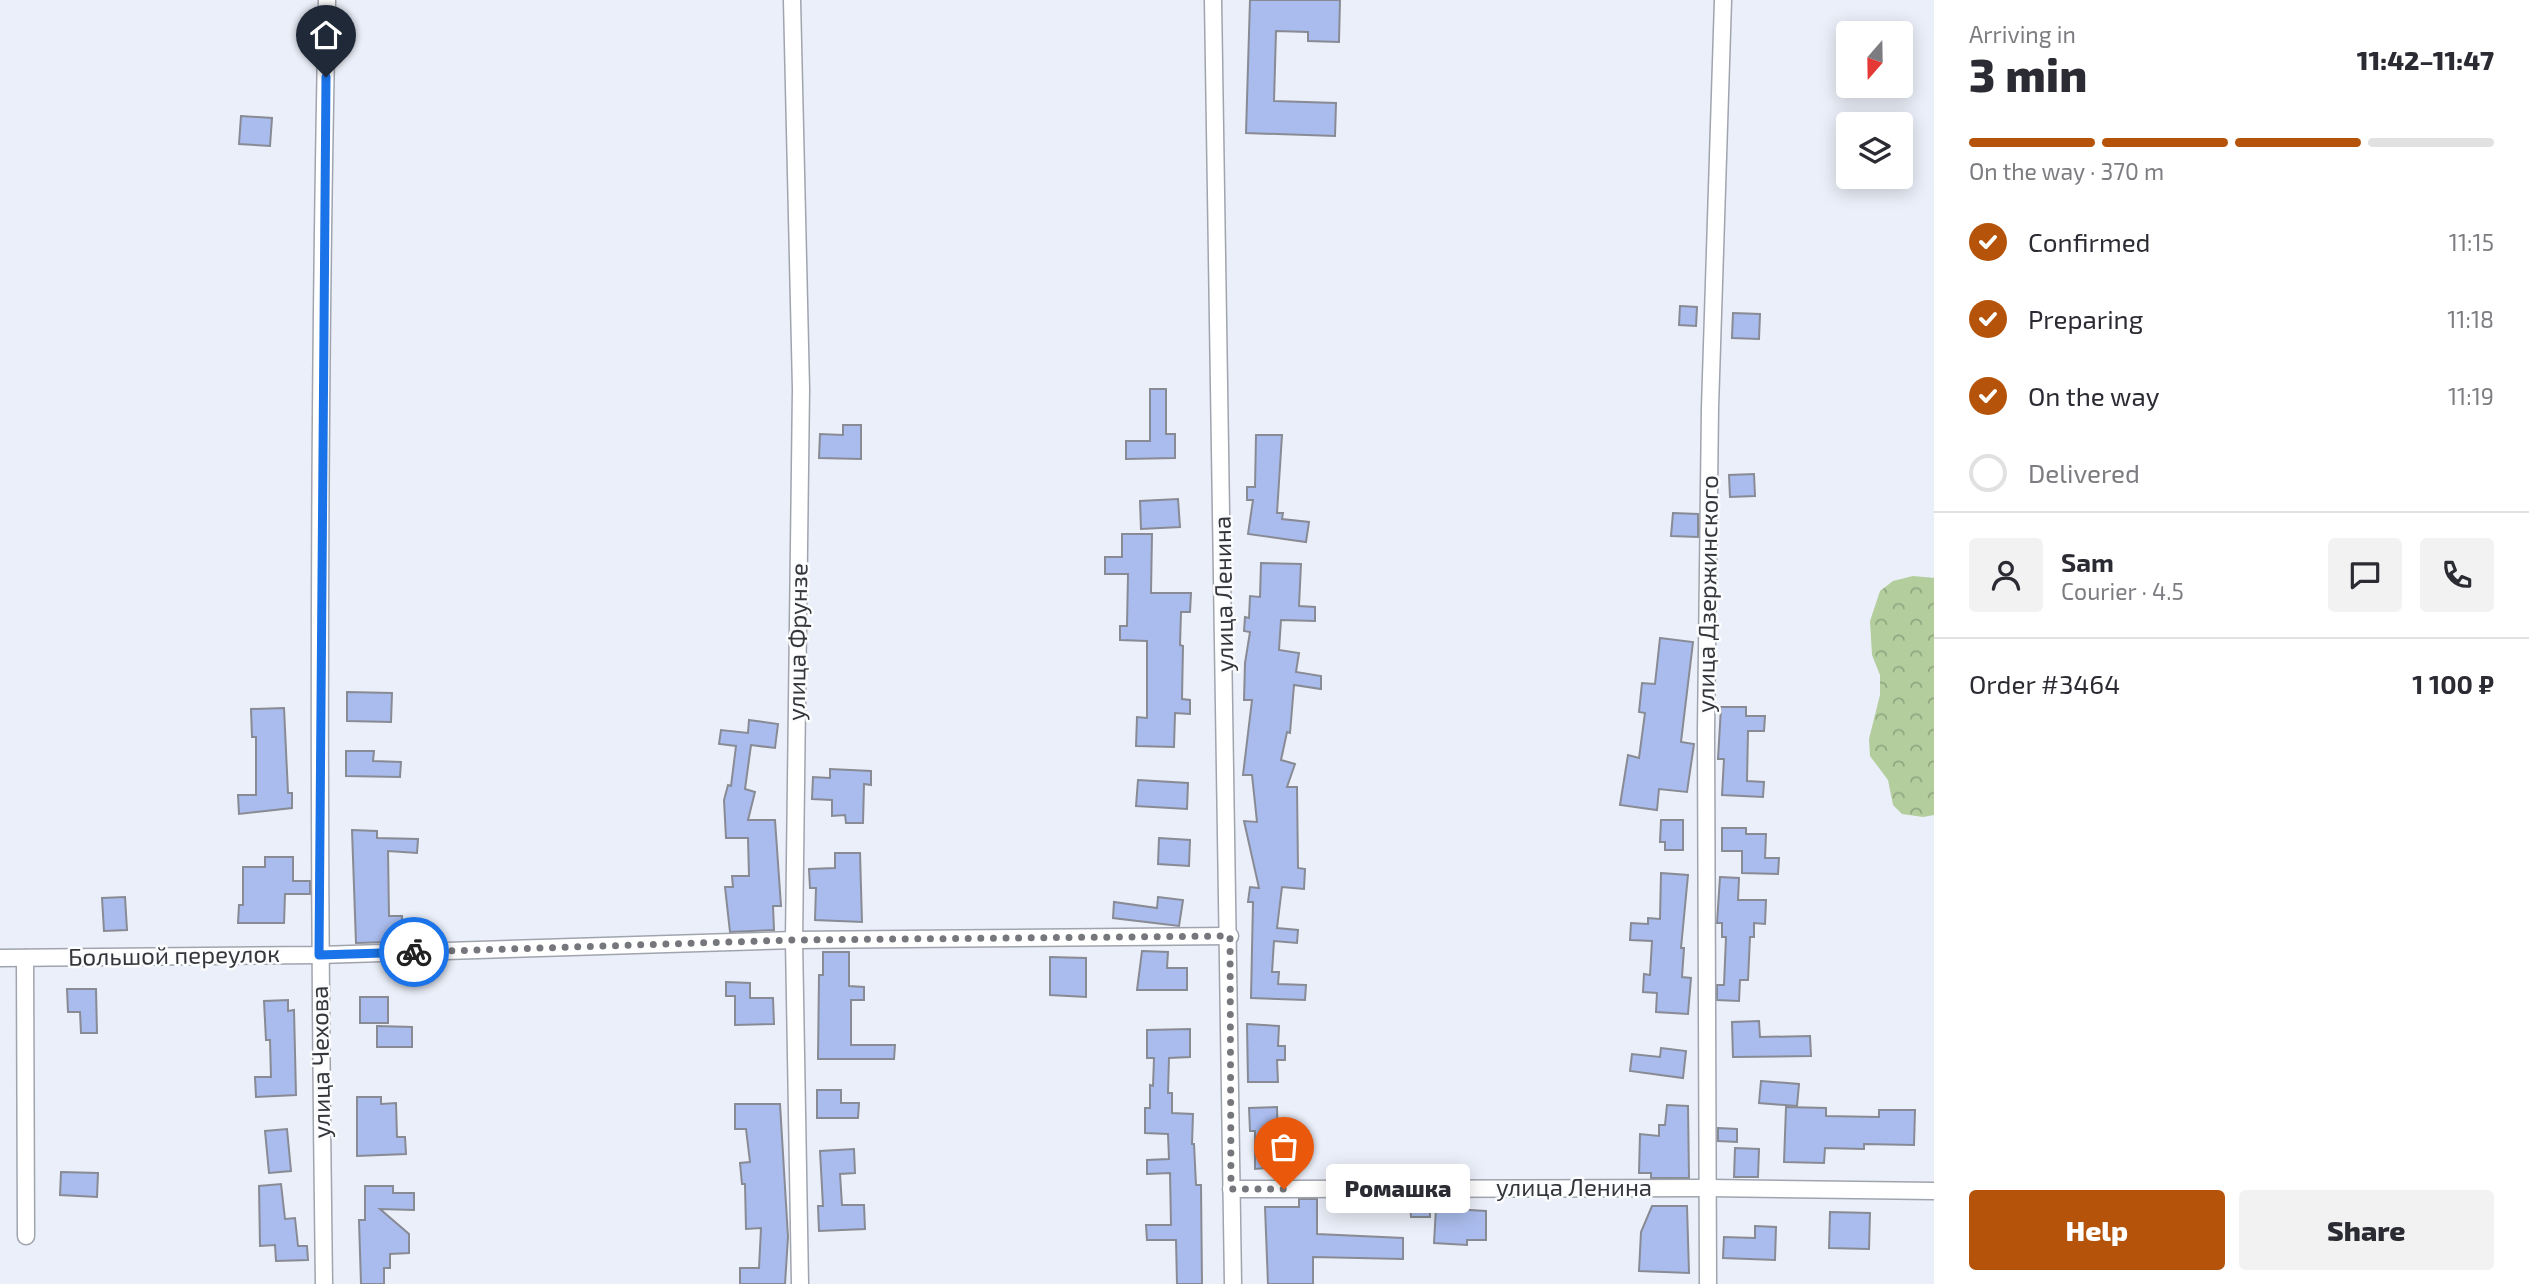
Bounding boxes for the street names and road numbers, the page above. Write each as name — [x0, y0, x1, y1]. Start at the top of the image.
street label: улица Дзержинского — [1690, 475, 1724, 713]
street label: улица Ленина — [1207, 516, 1239, 672]
street label: улица Фрунзе — [781, 563, 813, 721]
street label: Большой переулок — [68, 938, 280, 972]
street label: улица Чехова — [304, 985, 336, 1139]
street label: улица Ленина — [1496, 1172, 1652, 1202]

